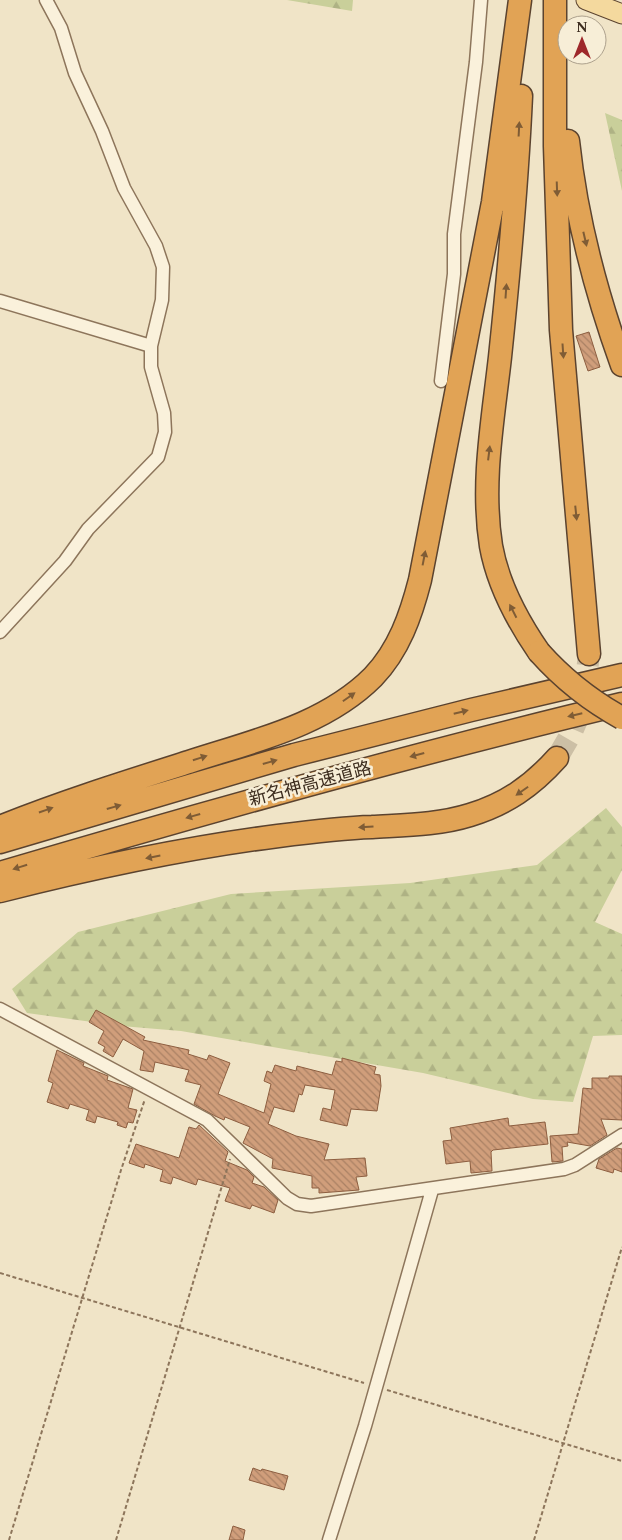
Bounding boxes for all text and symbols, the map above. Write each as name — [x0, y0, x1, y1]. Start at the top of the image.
north arrow — [557, 15, 607, 65]
text: N — [576, 17, 588, 38]
one-way arrow — [516, 121, 524, 137]
one-way arrow — [553, 181, 561, 197]
one-way arrow — [581, 232, 589, 247]
one-way arrow — [502, 283, 510, 299]
one-way arrow — [559, 343, 567, 359]
one-way arrow — [485, 444, 493, 460]
one-way arrow — [572, 505, 580, 521]
one-way arrow — [420, 550, 428, 565]
one-way arrow — [509, 604, 517, 618]
one-way arrow — [342, 692, 356, 702]
one-way arrow — [453, 708, 468, 716]
one-way arrow — [567, 711, 582, 719]
one-way arrow — [409, 751, 424, 759]
one-way arrow — [193, 754, 208, 762]
street label: 新名神高速道路 — [246, 755, 374, 813]
one-way arrow — [262, 758, 277, 766]
one-way arrow — [515, 786, 528, 796]
one-way arrow — [106, 803, 121, 811]
one-way arrow — [39, 806, 54, 814]
one-way arrow — [185, 813, 200, 821]
one-way arrow — [357, 824, 373, 832]
one-way arrow — [144, 853, 160, 861]
one-way arrow — [13, 864, 28, 872]

